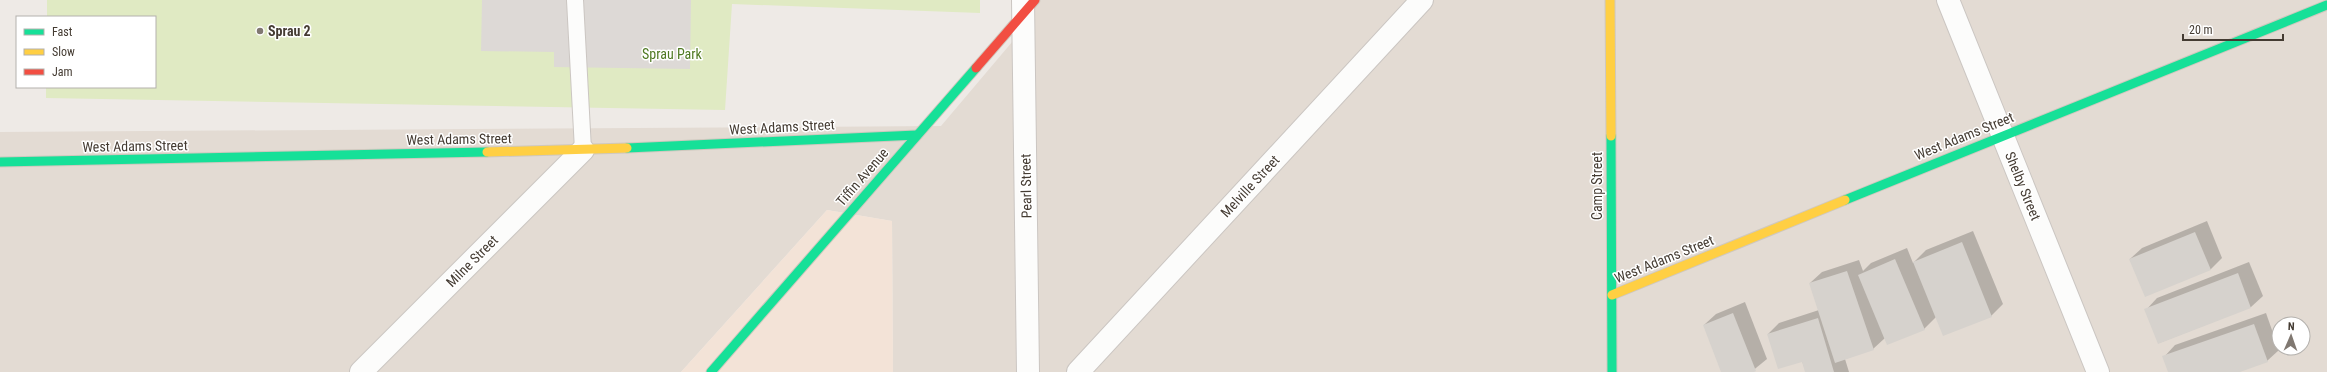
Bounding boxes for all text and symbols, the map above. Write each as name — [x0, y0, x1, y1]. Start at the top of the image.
legend — [16, 16, 156, 88]
scale bar — [2183, 16, 2283, 42]
place label: Sprau 2 — [268, 23, 311, 39]
text: 20 m — [2189, 23, 2213, 37]
text: Fast — [52, 25, 73, 39]
marker: Sprau 2 — [255, 26, 265, 36]
text: Slow — [52, 45, 75, 59]
park label: Sprau Park — [642, 46, 703, 62]
text: Jam — [52, 65, 73, 79]
street label: West Adams Street — [1912, 109, 2016, 163]
street label: West Adams Street — [729, 116, 835, 138]
street label: West Adams Street — [406, 130, 512, 148]
street label: West Adams Street — [82, 137, 188, 155]
street label: Tiffin Avenue — [833, 145, 892, 209]
street label: Shelby Street — [2002, 149, 2044, 223]
street label: Melville Street — [1217, 152, 1283, 220]
street label: Camp Street — [1589, 152, 1605, 220]
street label: Pearl Street — [1017, 154, 1035, 218]
street label: Milne Street — [443, 232, 501, 290]
street label: West Adams Street — [1612, 232, 1716, 286]
north arrow — [2271, 316, 2311, 356]
text: N — [2288, 320, 2295, 333]

